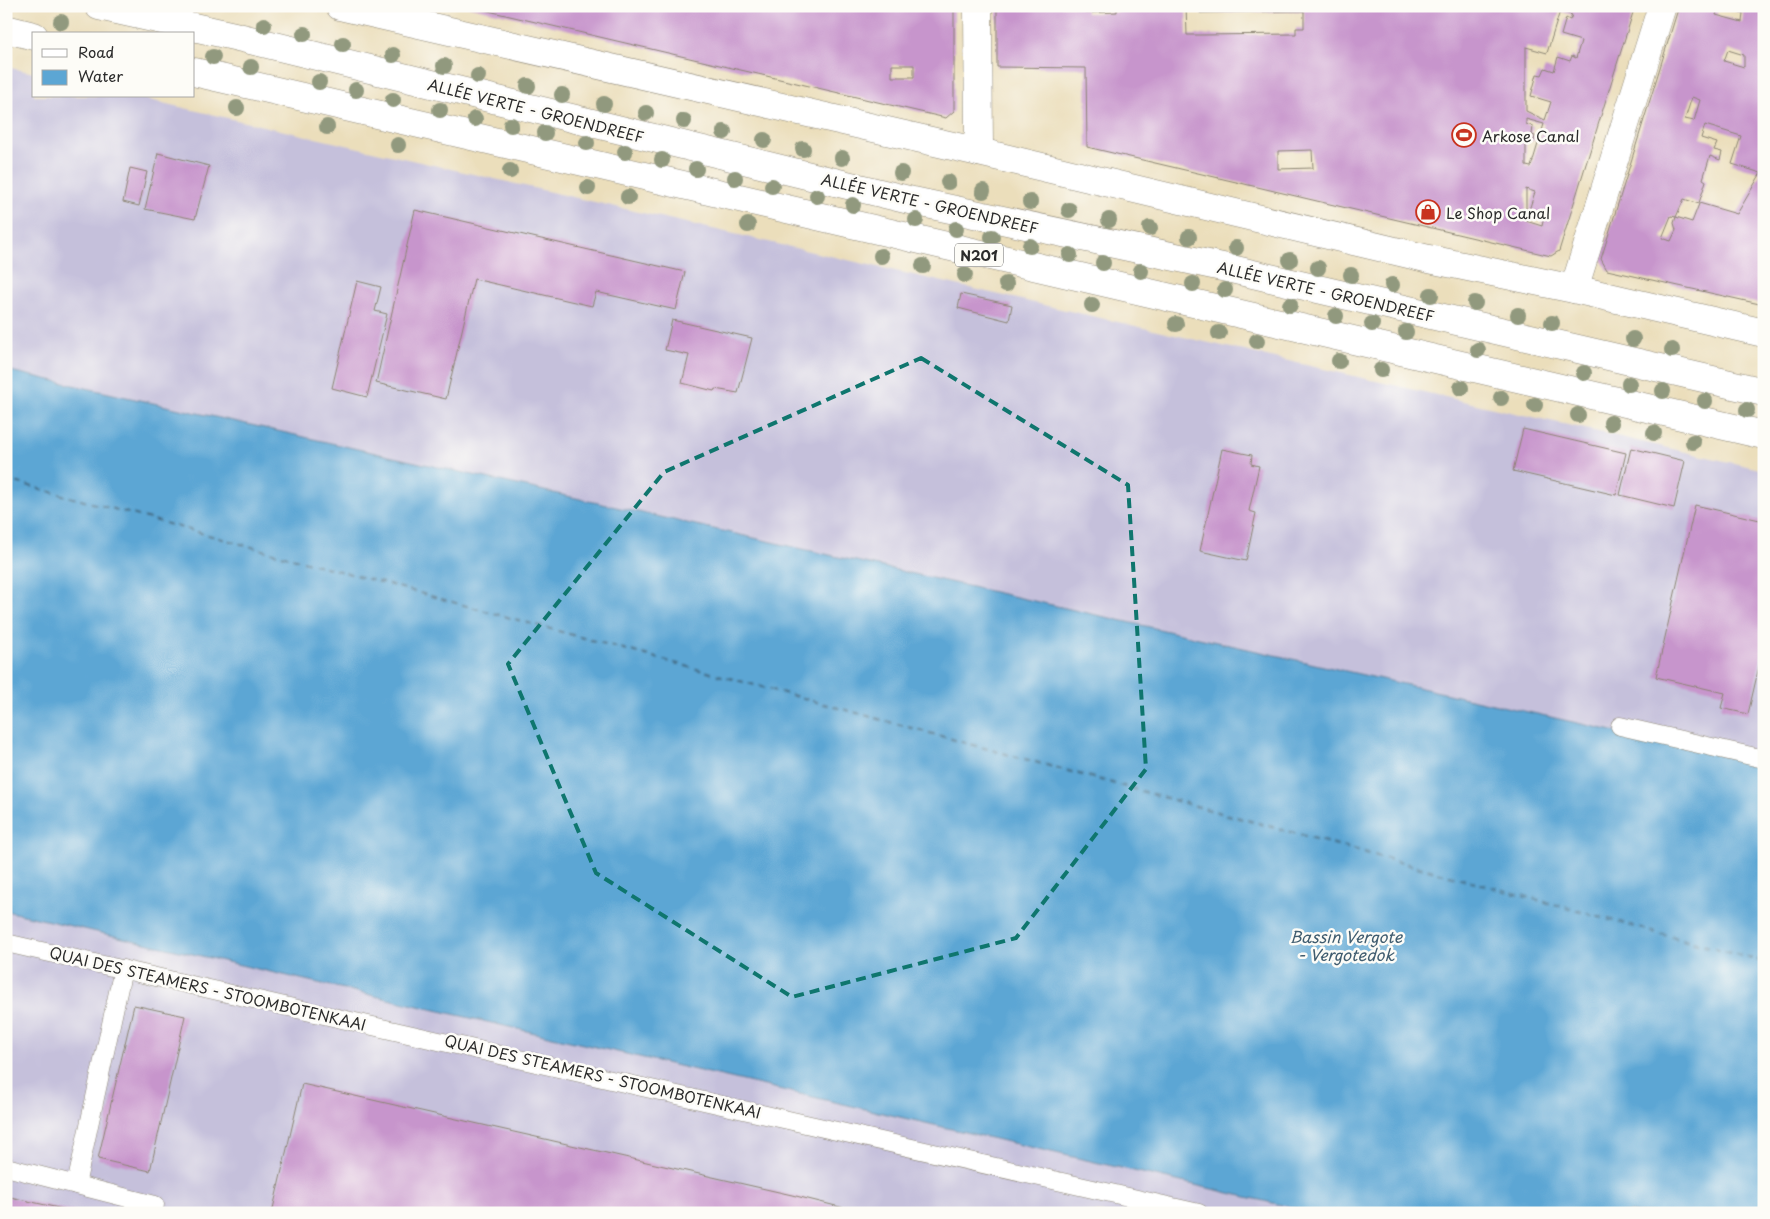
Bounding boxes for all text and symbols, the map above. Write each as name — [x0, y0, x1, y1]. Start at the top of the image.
legend — [32, 32, 195, 98]
text: Road — [78, 40, 114, 63]
text: Water — [78, 64, 123, 87]
street label: ALLÉE VERTE - GROENDREEF — [425, 72, 647, 148]
sports icon: Arkose Canal — [1451, 122, 1477, 148]
place label: Arkose Canal — [1482, 124, 1579, 147]
street label: ALLÉE VERTE - GROENDREEF — [819, 167, 1041, 239]
shop icon: Le Shop Canal — [1415, 199, 1441, 225]
place label: Le Shop Canal — [1446, 201, 1550, 224]
road number: N201 — [955, 244, 1003, 266]
street label: ALLÉE VERTE - GROENDREEF — [1215, 255, 1437, 327]
water label: Bassin Vergote - Vergotedok — [1290, 924, 1404, 966]
street label: QUAI DES STEAMERS - STOOMBOTENKAAI — [47, 940, 369, 1036]
street label: QUAI DES STEAMERS - STOOMBOTENKAAI — [442, 1028, 764, 1124]

